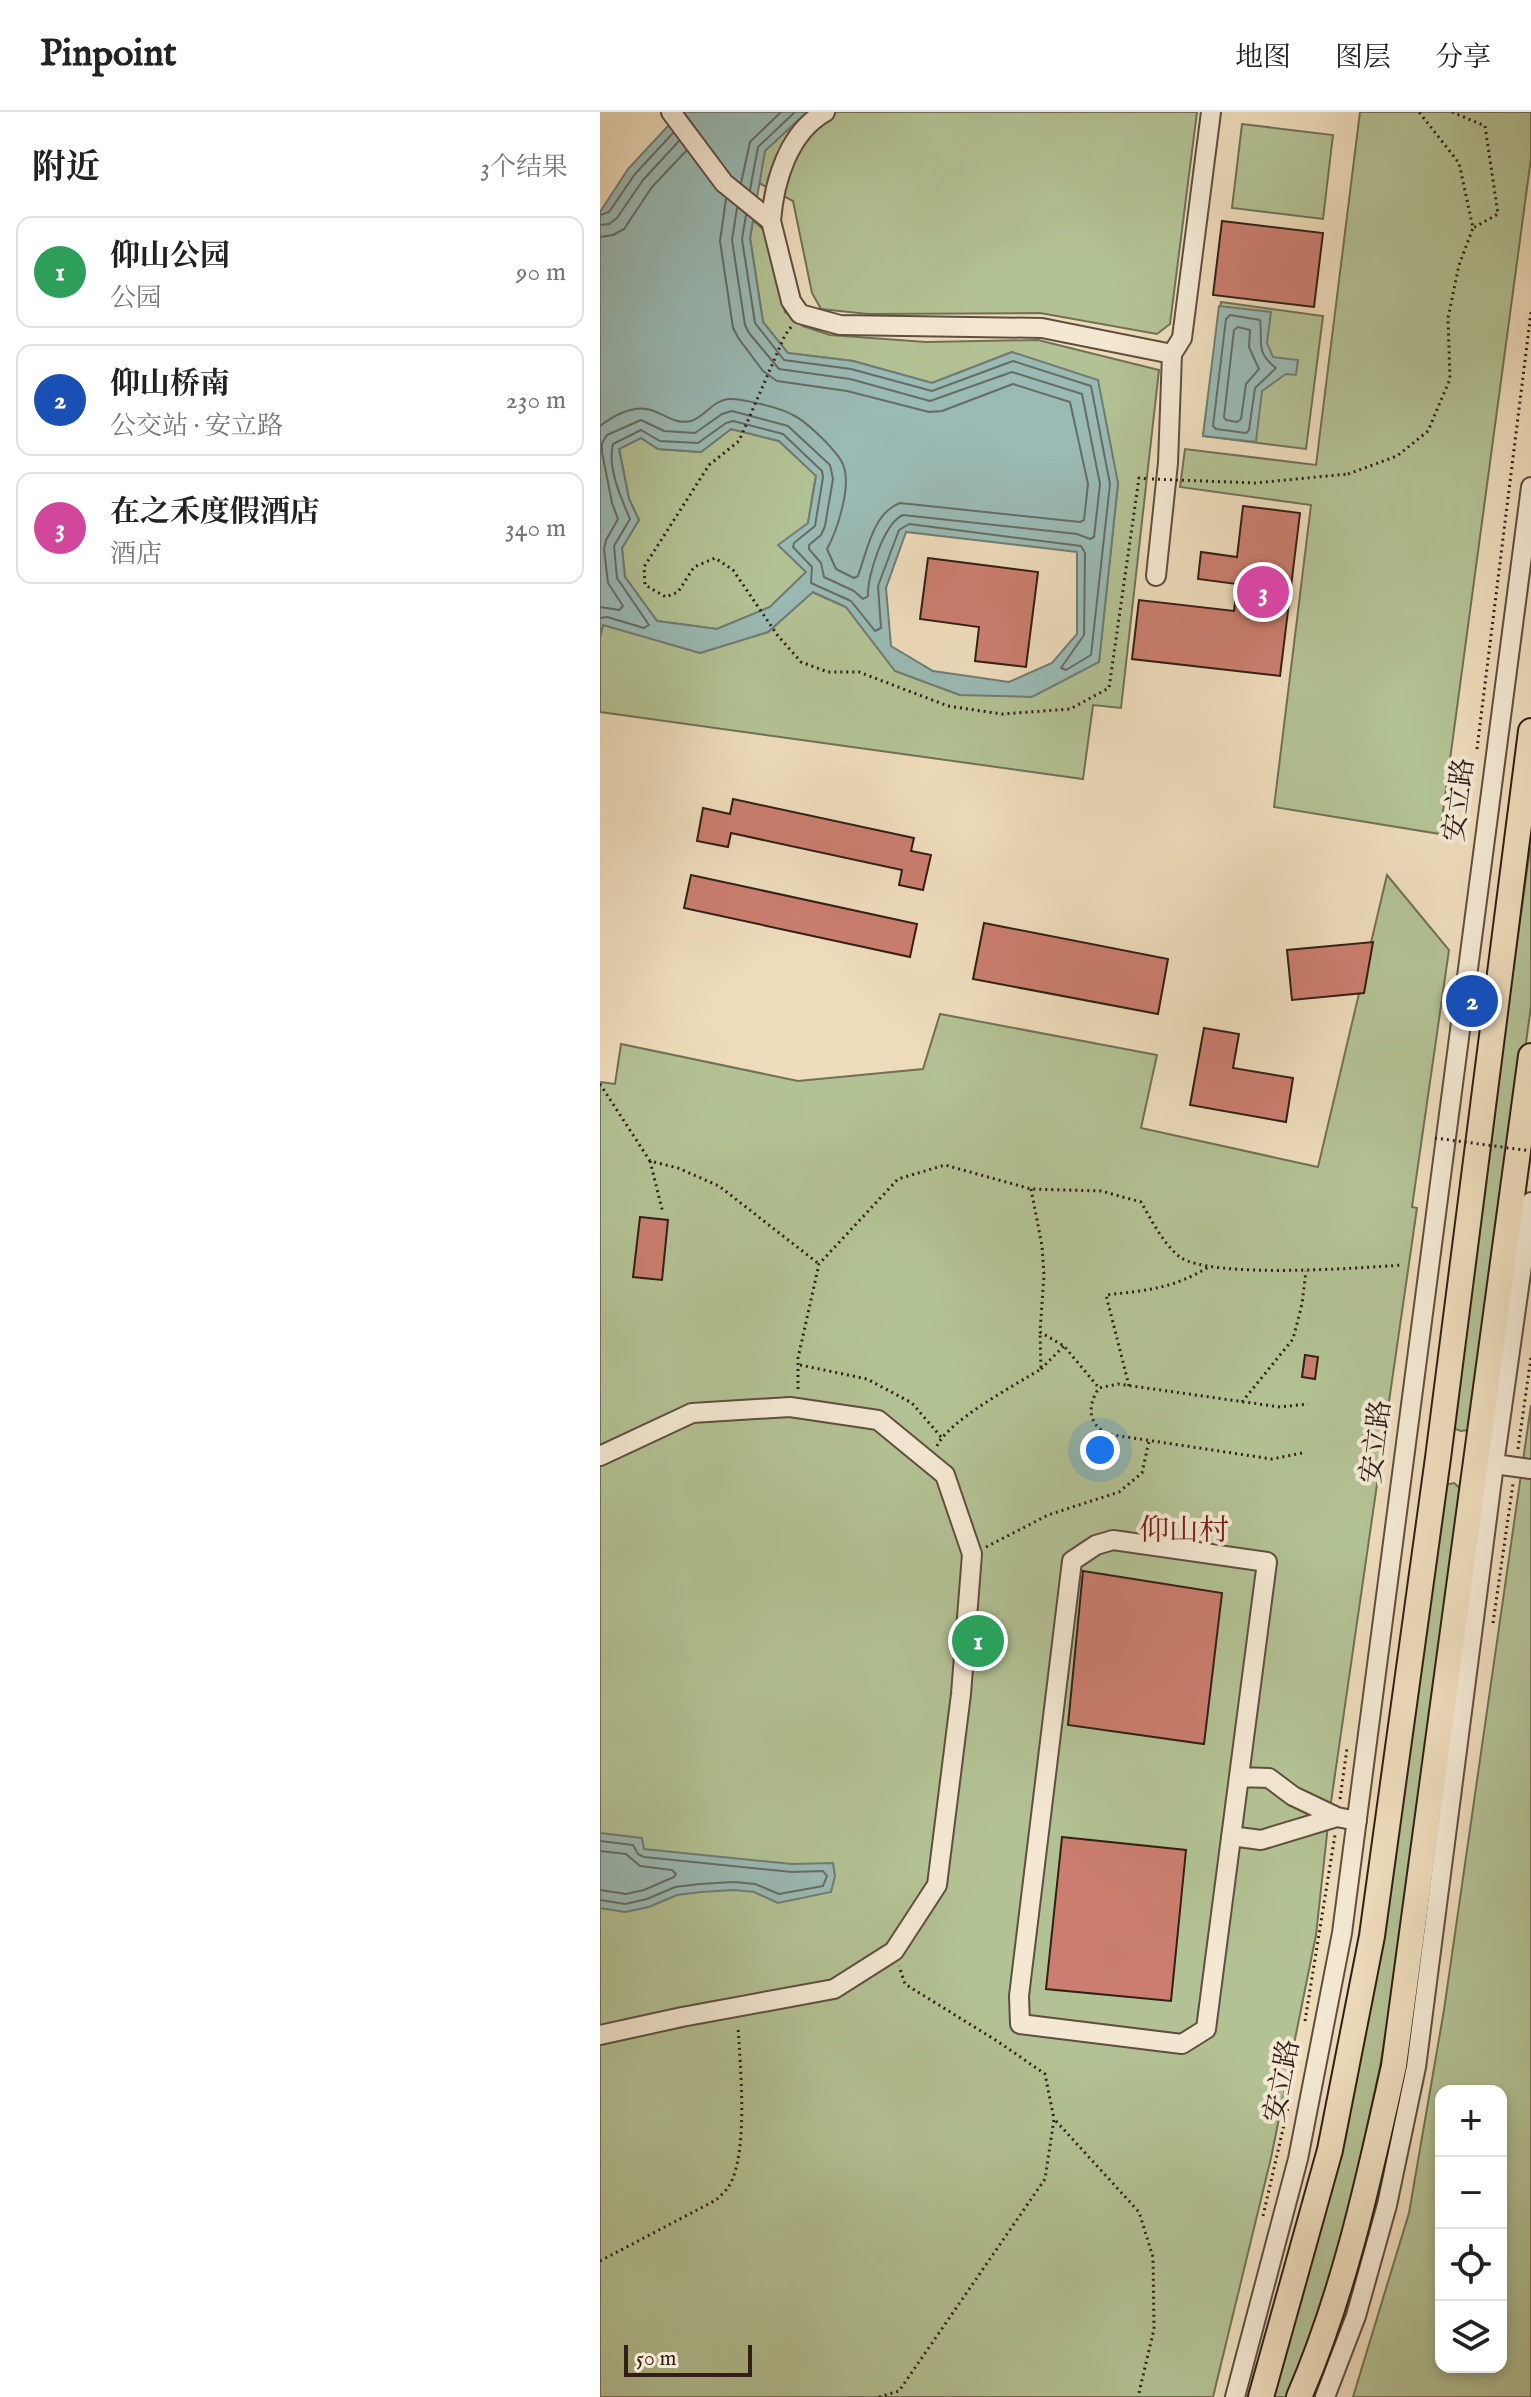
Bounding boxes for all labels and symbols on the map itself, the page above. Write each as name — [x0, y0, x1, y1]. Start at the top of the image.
pin: 3 — [1237, 562, 1289, 622]
street label: 安立路 — [1438, 756, 1482, 844]
pin: 2 — [1446, 971, 1498, 1031]
street label: 安立路 — [1355, 1398, 1399, 1486]
your location — [1080, 1430, 1120, 1470]
district label: 仰山村 — [1139, 1513, 1229, 1551]
pin: 1 — [952, 1611, 1004, 1671]
street label: 安立路 — [1258, 2036, 1308, 2126]
scale bar — [624, 2341, 752, 2377]

